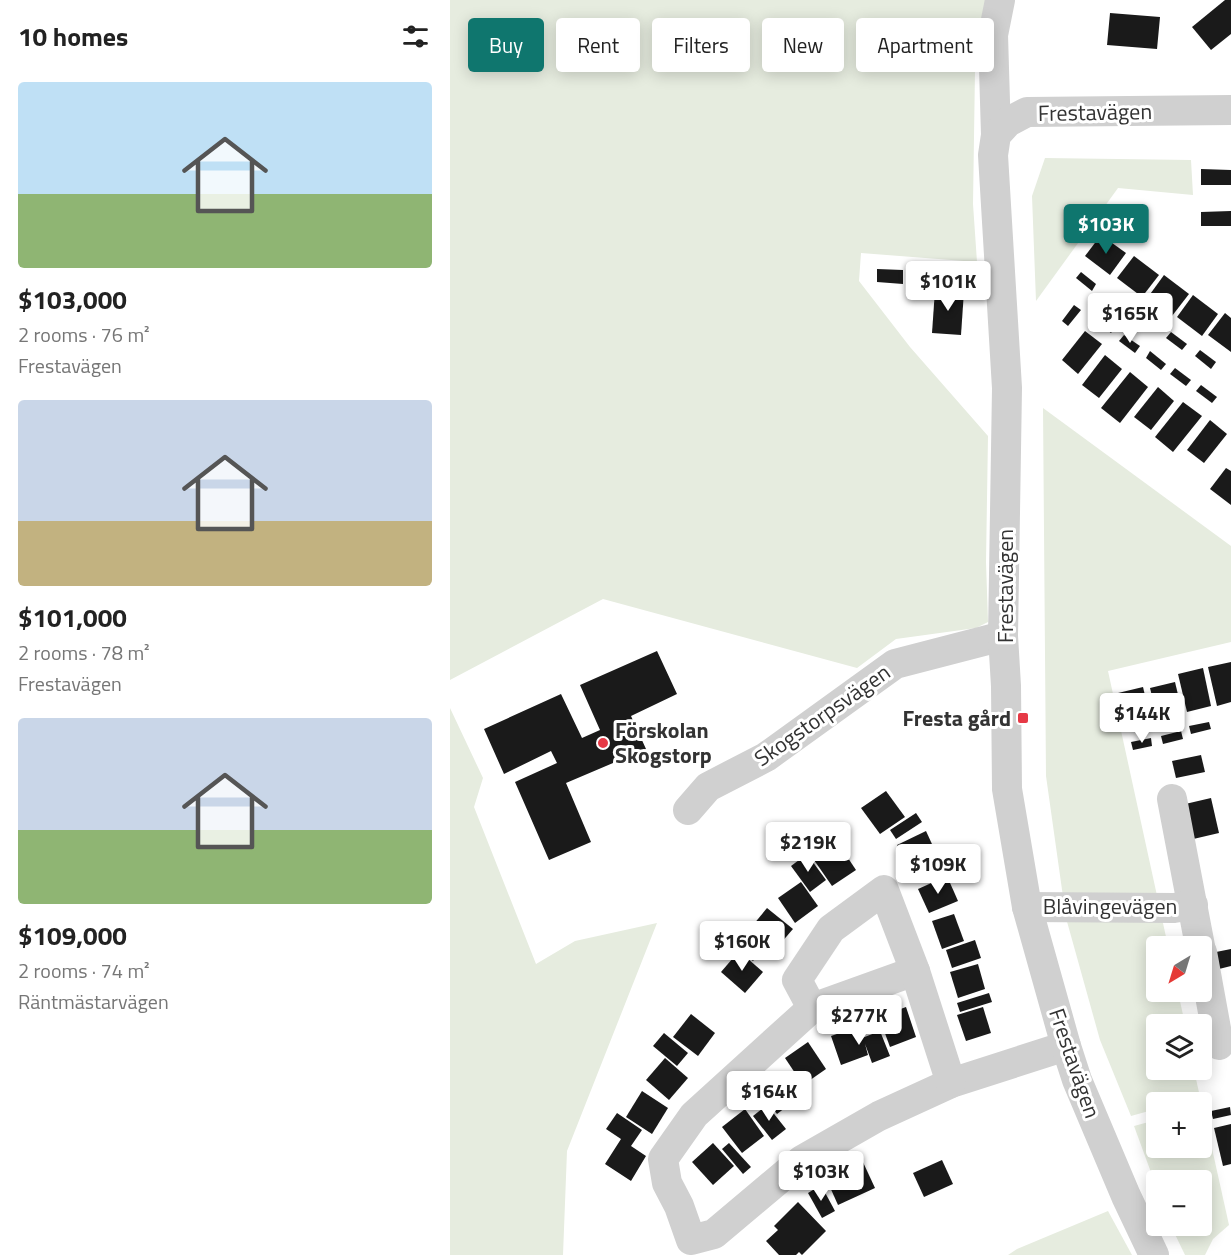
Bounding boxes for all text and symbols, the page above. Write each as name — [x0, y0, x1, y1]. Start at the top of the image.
text: 10 homes — [18, 17, 128, 56]
chip: Buy — [468, 18, 544, 72]
chip: Rent — [556, 18, 640, 72]
chip: Filters — [652, 18, 750, 72]
chip: New — [762, 18, 844, 72]
chip: Apartment — [856, 18, 994, 72]
icon: filters — [399, 20, 432, 53]
street label: Frestavägen — [1038, 94, 1152, 130]
icon: home — [171, 121, 279, 229]
pin: $103K — [1064, 204, 1148, 255]
text: $103K — [1078, 208, 1134, 239]
pin: $101K — [906, 261, 990, 312]
text: $101K — [920, 265, 976, 296]
text: $103,000 — [18, 280, 127, 319]
pin: $165K — [1088, 293, 1172, 344]
text: $165K — [1102, 297, 1158, 328]
text: 2 rooms · 76 m² — [18, 319, 150, 350]
text: Frestavägen — [18, 350, 122, 381]
icon: home — [171, 439, 279, 547]
street label: Frestavägen — [988, 529, 1022, 643]
text: $101,000 — [18, 598, 127, 637]
text: 2 rooms · 78 m² — [18, 637, 150, 668]
street label: Skogstorpsvägen — [747, 655, 897, 775]
text: Frestavägen — [18, 668, 122, 699]
pin: $144K — [1100, 693, 1184, 744]
text: $144K — [1114, 697, 1170, 728]
place label: Fresta gård — [903, 701, 1011, 735]
marker: Fresta gård — [1016, 711, 1030, 725]
place label: Förskolan Skogstorp — [615, 713, 712, 772]
marker: Förskolan Skogstorp — [596, 736, 610, 750]
icon: home — [171, 757, 279, 865]
pin: $219K — [766, 822, 850, 873]
text: $219K — [780, 826, 836, 857]
pin: $109K — [896, 844, 980, 895]
text: $109K — [910, 848, 966, 879]
street label: Blåvingevägen — [1043, 889, 1177, 923]
text: $109,000 — [18, 916, 127, 955]
pin: $160K — [700, 921, 784, 972]
text: $160K — [714, 925, 770, 956]
north arrow — [1146, 936, 1212, 1002]
map controls — [1146, 936, 1212, 1236]
text: 2 rooms · 74 m² — [18, 955, 150, 986]
text: Räntmästarvägen — [18, 986, 169, 1017]
pin: $277K — [817, 995, 901, 1046]
text: $277K — [831, 999, 887, 1030]
street label: Frestavägen — [1040, 1004, 1110, 1122]
button: layers — [1146, 1014, 1212, 1080]
pin: $164K — [727, 1071, 811, 1122]
text: $164K — [741, 1075, 797, 1106]
button: + — [1146, 1092, 1212, 1158]
pin: $103K — [779, 1151, 863, 1202]
text: $103K — [793, 1155, 849, 1186]
button: − — [1146, 1170, 1212, 1236]

